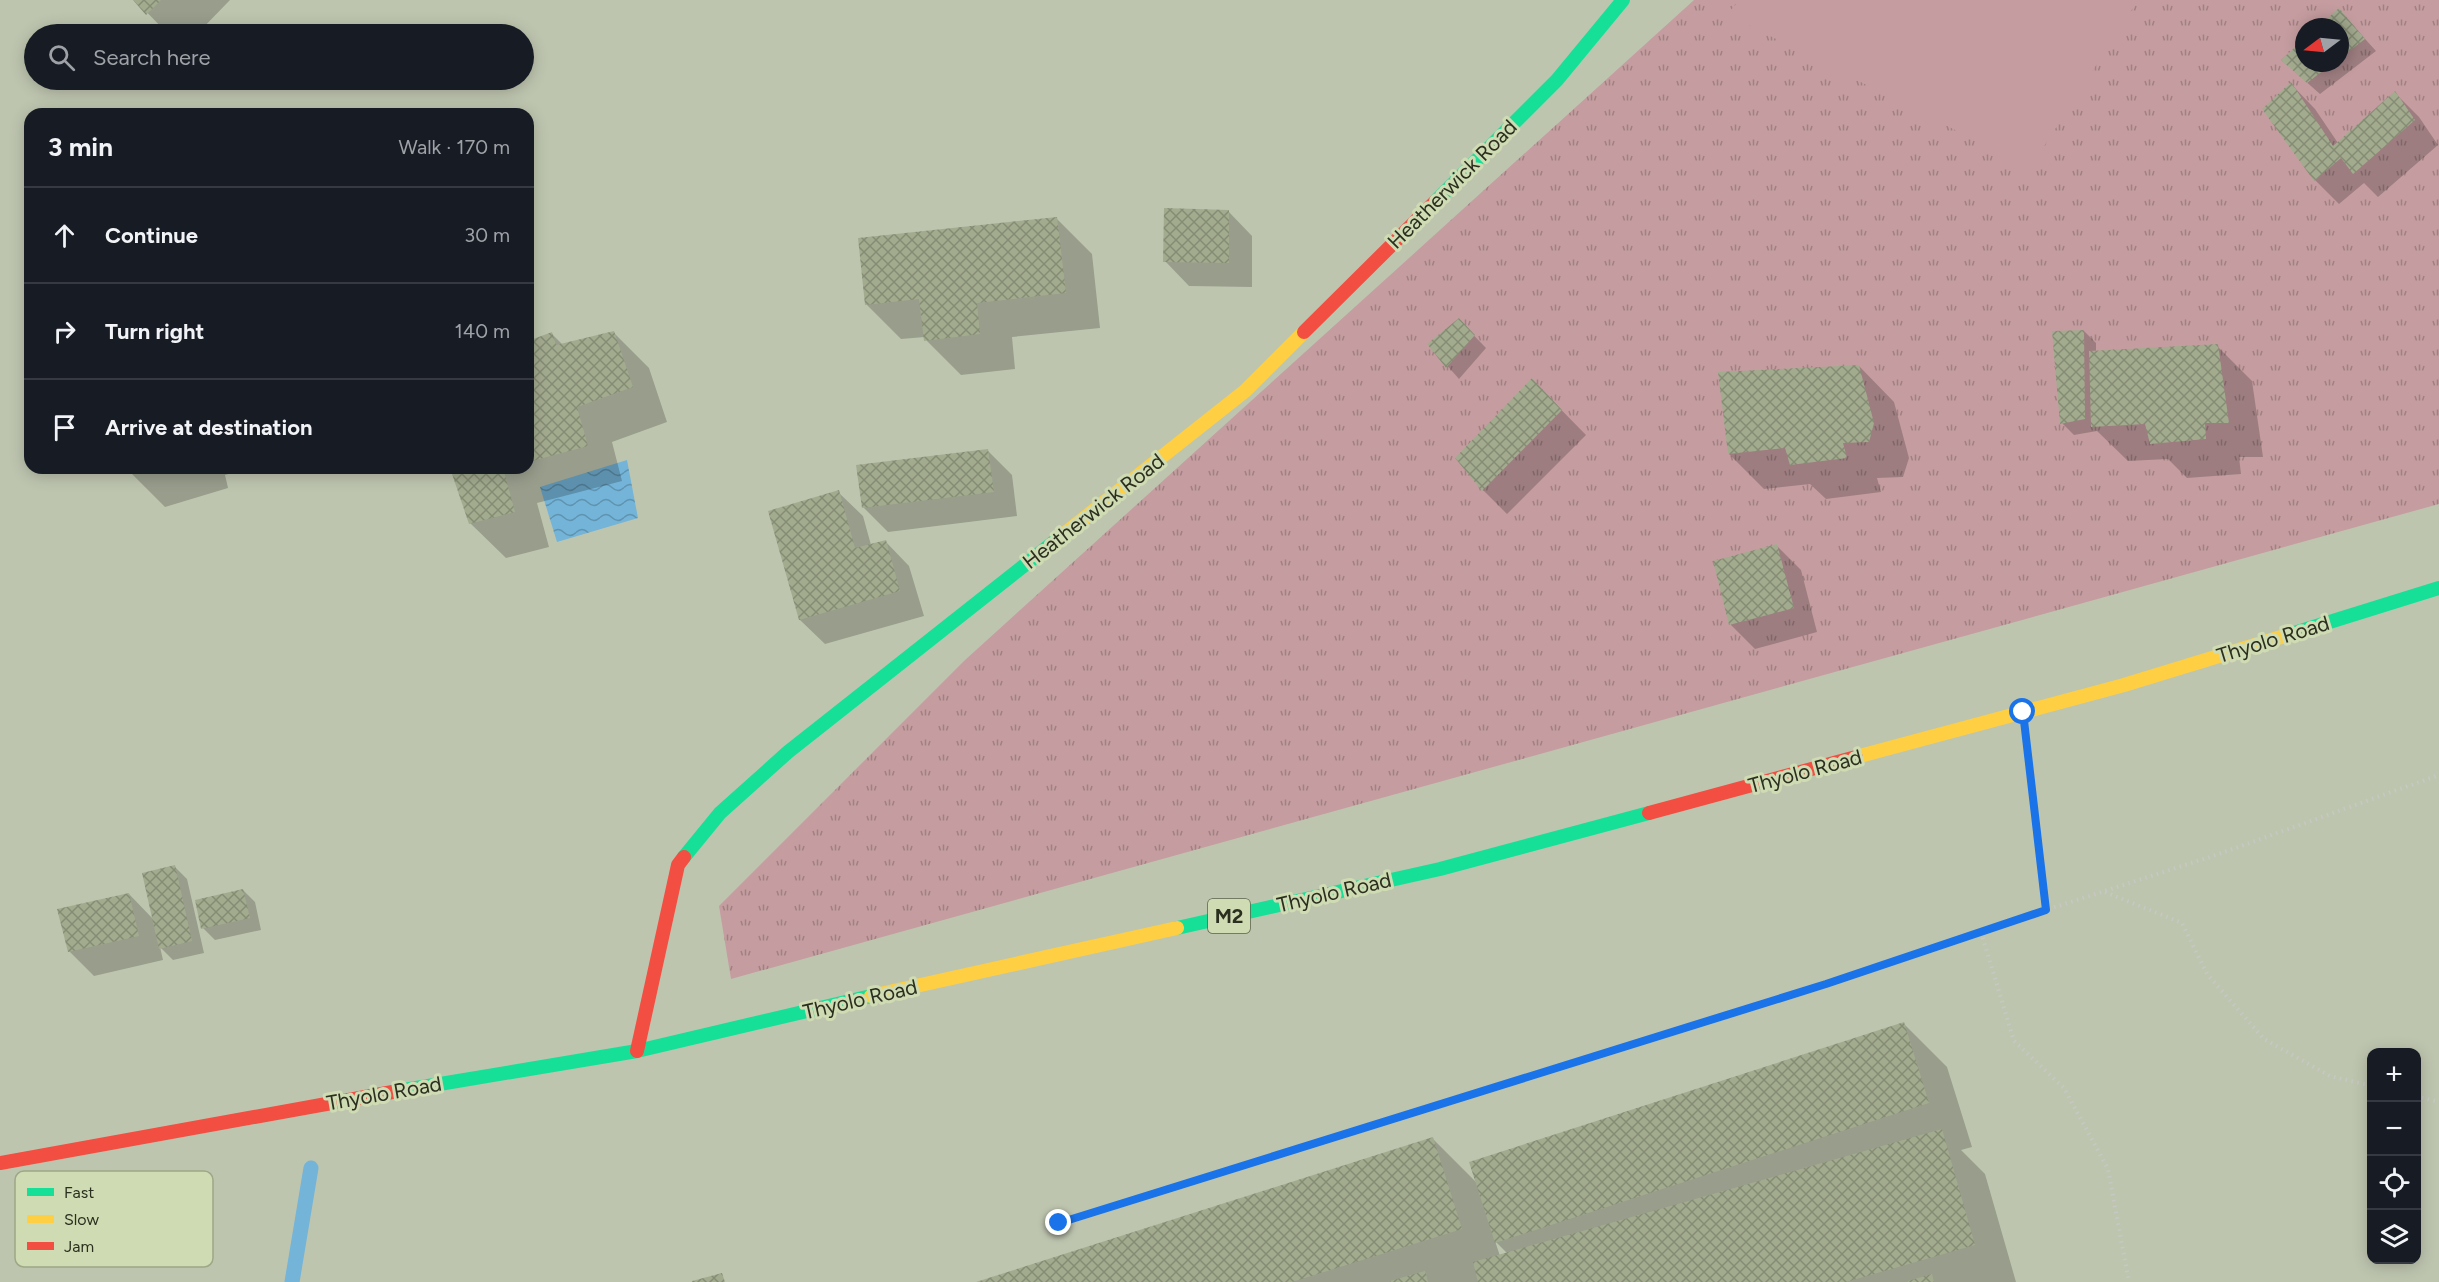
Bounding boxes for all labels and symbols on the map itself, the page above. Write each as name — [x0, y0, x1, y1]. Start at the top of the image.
north arrow — [2295, 18, 2349, 72]
street label: Heatherwick Road — [1382, 114, 1522, 254]
street label: Heatherwick Road — [1017, 448, 1169, 574]
street label: Thyolo Road — [2214, 610, 2332, 668]
route start — [2009, 698, 2035, 724]
street label: Thyolo Road — [1746, 744, 1864, 798]
street label: Thyolo Road — [1274, 867, 1394, 917]
road number: M2 — [1208, 899, 1250, 933]
street label: Thyolo Road — [800, 974, 920, 1024]
street label: Thyolo Road — [324, 1071, 444, 1115]
legend — [15, 1171, 213, 1267]
text: Fast — [64, 1183, 94, 1202]
route end — [1045, 1209, 1071, 1235]
text: Slow — [64, 1210, 99, 1229]
text: Jam — [64, 1237, 94, 1256]

